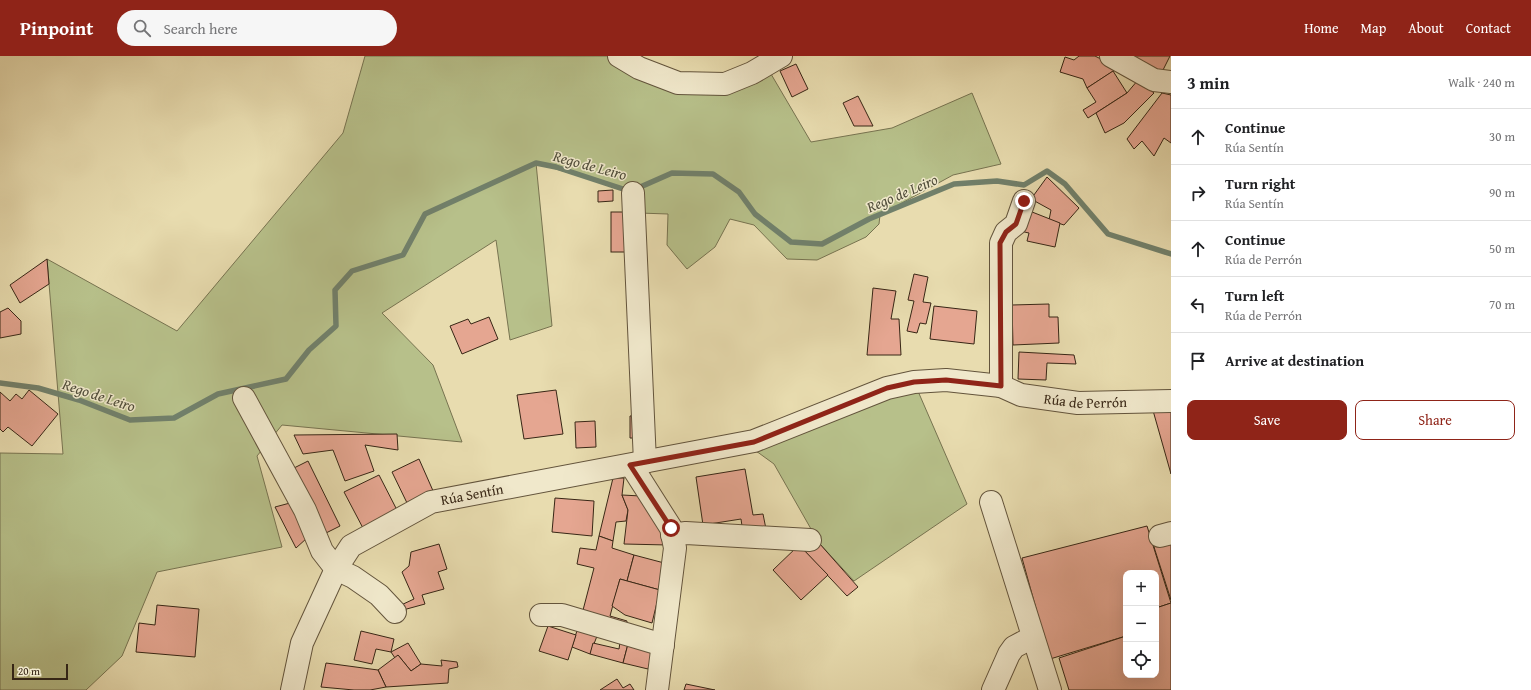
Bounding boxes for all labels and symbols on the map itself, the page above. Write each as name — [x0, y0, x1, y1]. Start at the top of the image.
water label: Rego de Leiro — [550, 145, 630, 185]
water label: Rego de Leiro — [862, 168, 941, 218]
route end — [1015, 192, 1033, 210]
water label: Rego de Leiro — [59, 373, 139, 417]
street label: Rúa de Perrón — [1043, 388, 1127, 413]
street label: Rúa Sentín — [439, 479, 505, 510]
route start — [662, 519, 680, 537]
scale bar — [12, 662, 68, 681]

